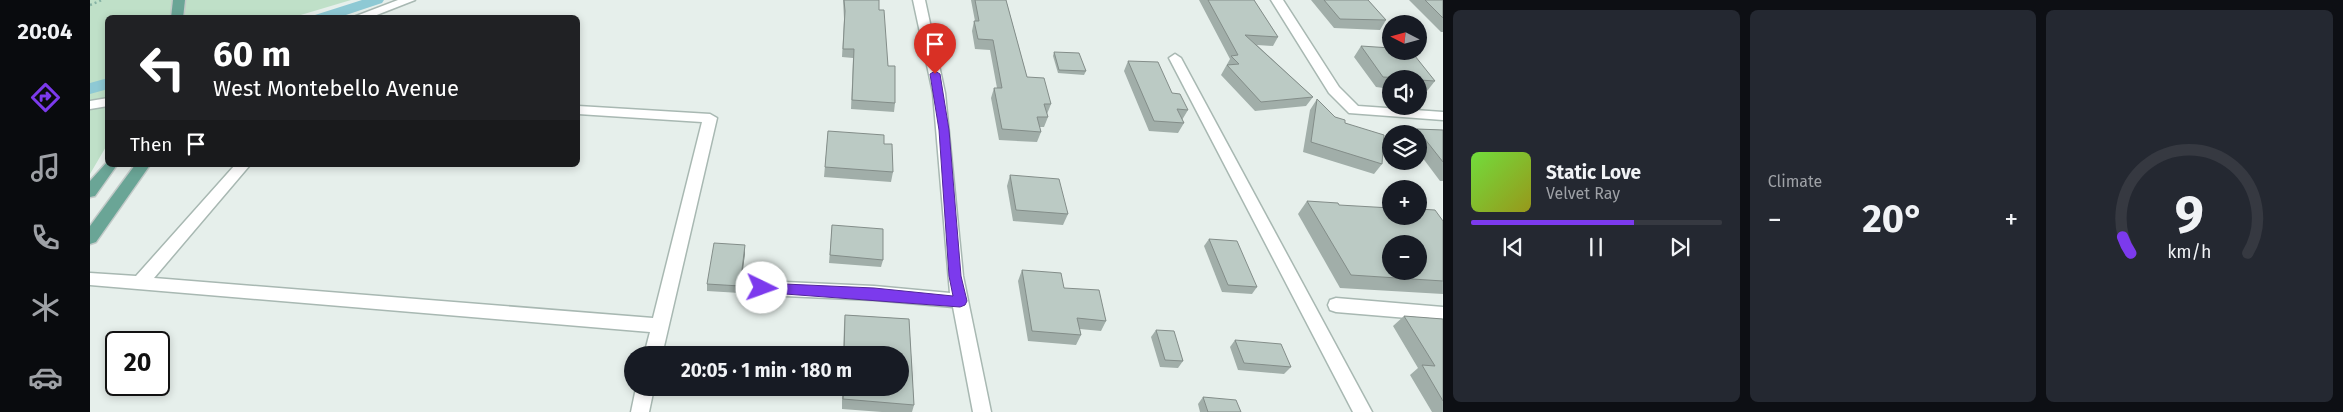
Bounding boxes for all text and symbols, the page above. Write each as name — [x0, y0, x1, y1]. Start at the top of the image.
north arrow — [1382, 15, 1428, 60]
map controls — [1382, 15, 1427, 280]
text: 20:04 — [18, 18, 72, 45]
pin — [914, 23, 956, 74]
icon: arrive — [921, 30, 949, 58]
text: 60 m — [213, 33, 291, 75]
icon: left — [130, 35, 195, 100]
button: sound — [1382, 70, 1427, 115]
text: West Montebello Avenue — [213, 75, 459, 102]
icon: directions — [28, 80, 63, 115]
button: layers — [1382, 125, 1427, 170]
icon: arrive — [182, 130, 210, 158]
text: Then — [130, 133, 172, 156]
icon: music — [28, 150, 63, 185]
text: Static Love — [1546, 161, 1641, 184]
text: Climate — [1768, 172, 1822, 191]
button: + — [1382, 180, 1427, 225]
text: 9 — [2175, 183, 2204, 246]
text: Velvet Ray — [1546, 184, 1620, 203]
text: 20° — [1862, 196, 1924, 242]
text: − — [1768, 203, 1782, 236]
text: + — [2004, 203, 2018, 236]
icon: phone — [28, 220, 63, 255]
icon: previous — [1499, 233, 1527, 261]
icon: pause — [1582, 233, 1610, 261]
icon: next — [1666, 233, 1694, 261]
button: − — [1382, 235, 1427, 280]
text: km/h — [2168, 241, 2212, 263]
position arrow — [735, 261, 787, 313]
icon: climate — [28, 290, 63, 325]
speed limit sign: 20 — [105, 331, 170, 396]
text: 20:05 · 1 min · 180 m — [681, 359, 852, 382]
icon: car — [28, 360, 63, 395]

